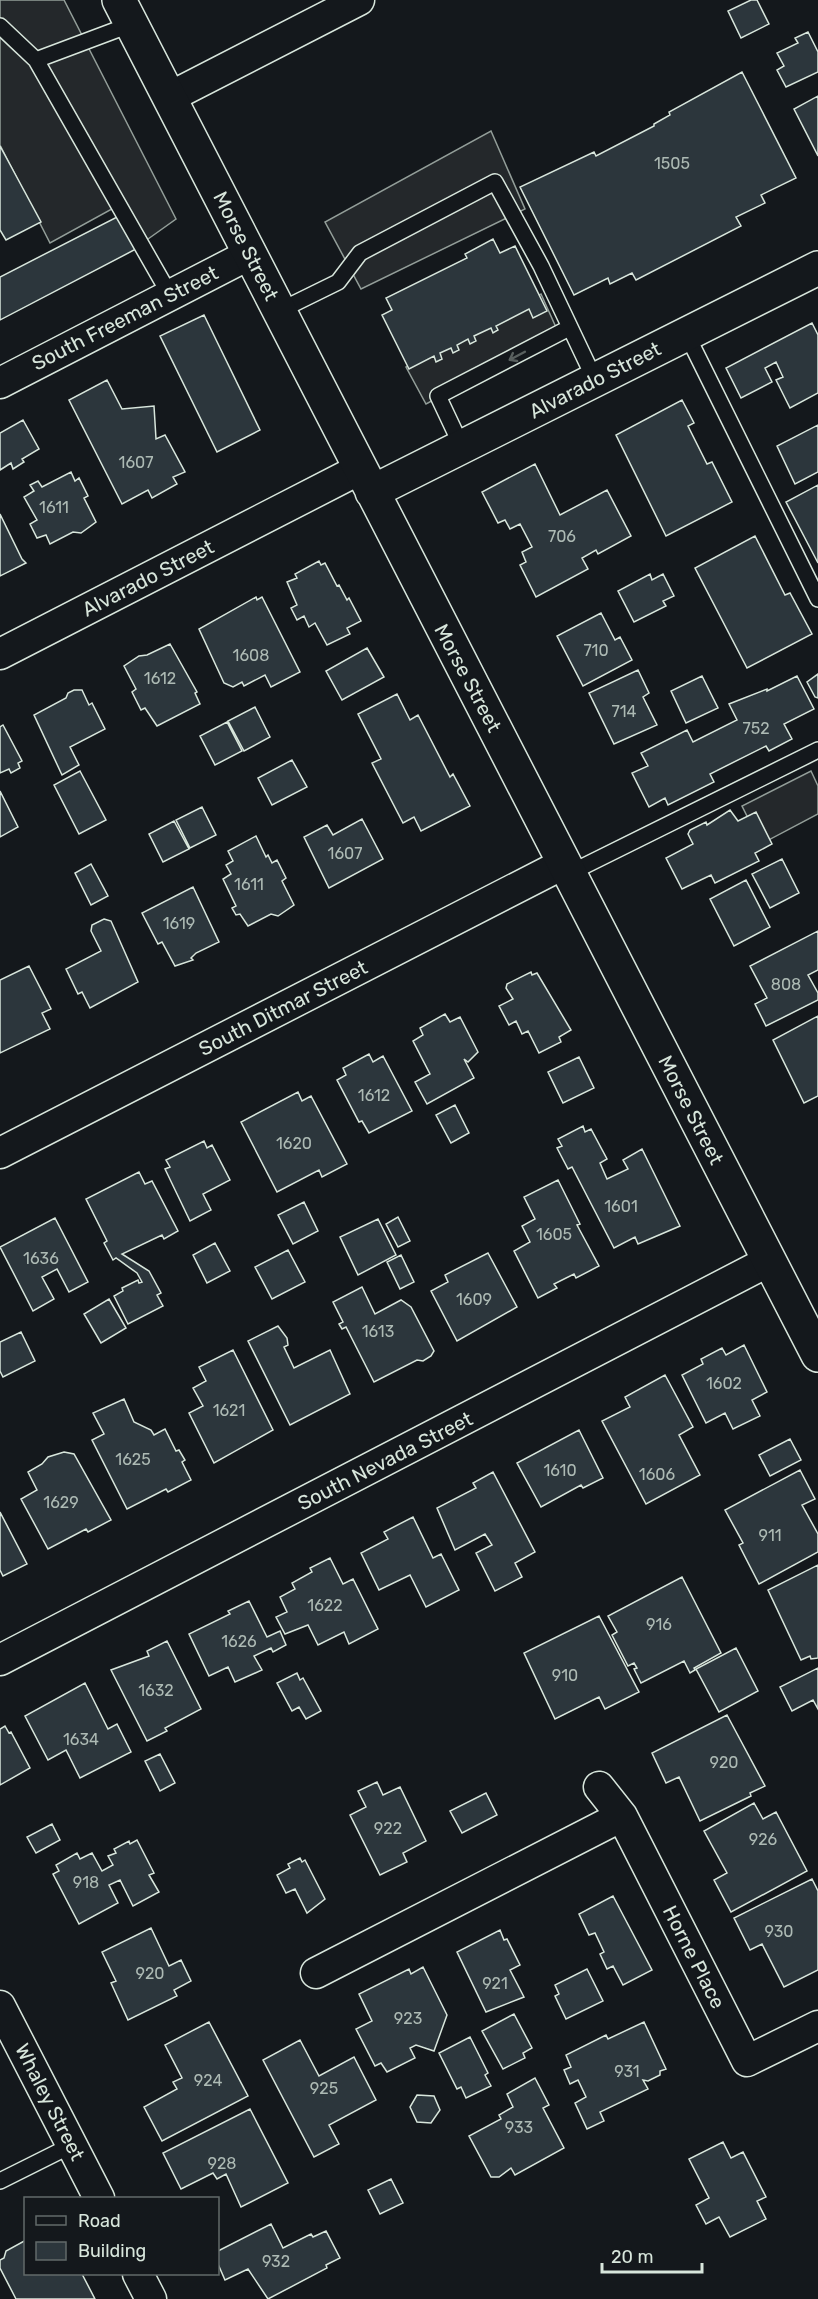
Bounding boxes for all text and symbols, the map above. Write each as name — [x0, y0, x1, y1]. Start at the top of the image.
house number: 1505 — [654, 154, 690, 173]
street label: Morse Street — [208, 187, 284, 305]
street label: South Freeman Street — [28, 261, 222, 375]
street label: Alvarado Street — [525, 336, 665, 424]
one-way arrow — [509, 350, 526, 362]
house number: 1607 — [119, 453, 153, 472]
house number: 1611 — [39, 498, 69, 517]
house number: 706 — [548, 527, 576, 546]
street label: Alvarado Street — [78, 534, 218, 622]
street label: Morse Street — [429, 620, 507, 736]
house number: 710 — [583, 641, 609, 660]
house number: 1608 — [233, 646, 269, 665]
house number: 1612 — [144, 669, 176, 688]
house number: 714 — [612, 702, 637, 721]
house number: 752 — [742, 719, 770, 738]
house number: 1607 — [328, 844, 362, 863]
house number: 1611 — [234, 875, 264, 894]
house number: 1619 — [163, 914, 195, 933]
street label: South Ditmar Street — [195, 955, 371, 1061]
house number: 808 — [771, 975, 801, 994]
street label: Morse Street — [653, 1051, 729, 1169]
house number: 1612 — [358, 1086, 390, 1105]
house number: 1620 — [276, 1134, 312, 1153]
house number: 1601 — [604, 1197, 638, 1216]
house number: 1605 — [536, 1225, 572, 1244]
house number: 1636 — [23, 1249, 59, 1268]
house number: 1609 — [456, 1290, 492, 1309]
house number: 1613 — [362, 1322, 394, 1341]
house number: 1602 — [706, 1374, 742, 1393]
house number: 1621 — [213, 1401, 245, 1420]
street label: South Nevada Street — [294, 1406, 477, 1515]
house number: 1625 — [115, 1450, 151, 1469]
house number: 1610 — [543, 1461, 577, 1480]
house number: 1606 — [639, 1465, 675, 1484]
house number: 1629 — [43, 1493, 79, 1512]
house number: 911 — [758, 1526, 782, 1545]
house number: 1622 — [307, 1596, 343, 1615]
house number: 916 — [646, 1615, 672, 1634]
house number: 1626 — [221, 1632, 257, 1651]
house number: 910 — [552, 1666, 578, 1685]
house number: 1632 — [138, 1681, 174, 1700]
house number: 1634 — [63, 1730, 99, 1749]
house number: 920 — [709, 1753, 739, 1772]
house number: 922 — [374, 1819, 402, 1838]
house number: 926 — [749, 1830, 778, 1849]
house number: 918 — [73, 1873, 99, 1892]
street label: Horne Place — [658, 1901, 730, 2013]
house number: 930 — [764, 1922, 794, 1941]
house number: 920 — [135, 1964, 165, 1983]
house number: 921 — [482, 1974, 508, 1993]
house number: 923 — [394, 2009, 422, 2028]
street label: Whaley Street — [10, 2039, 90, 2165]
house number: 931 — [614, 2062, 640, 2081]
house number: 924 — [194, 2071, 222, 2090]
house number: 925 — [310, 2079, 338, 2098]
house number: 933 — [505, 2118, 533, 2137]
house number: 928 — [207, 2154, 237, 2173]
legend — [24, 2197, 219, 2275]
text: Road — [78, 2210, 121, 2232]
scale bar — [602, 2236, 702, 2274]
text: Building — [78, 2240, 146, 2262]
text: 20 m — [611, 2246, 653, 2268]
house number: 932 — [262, 2252, 290, 2271]

